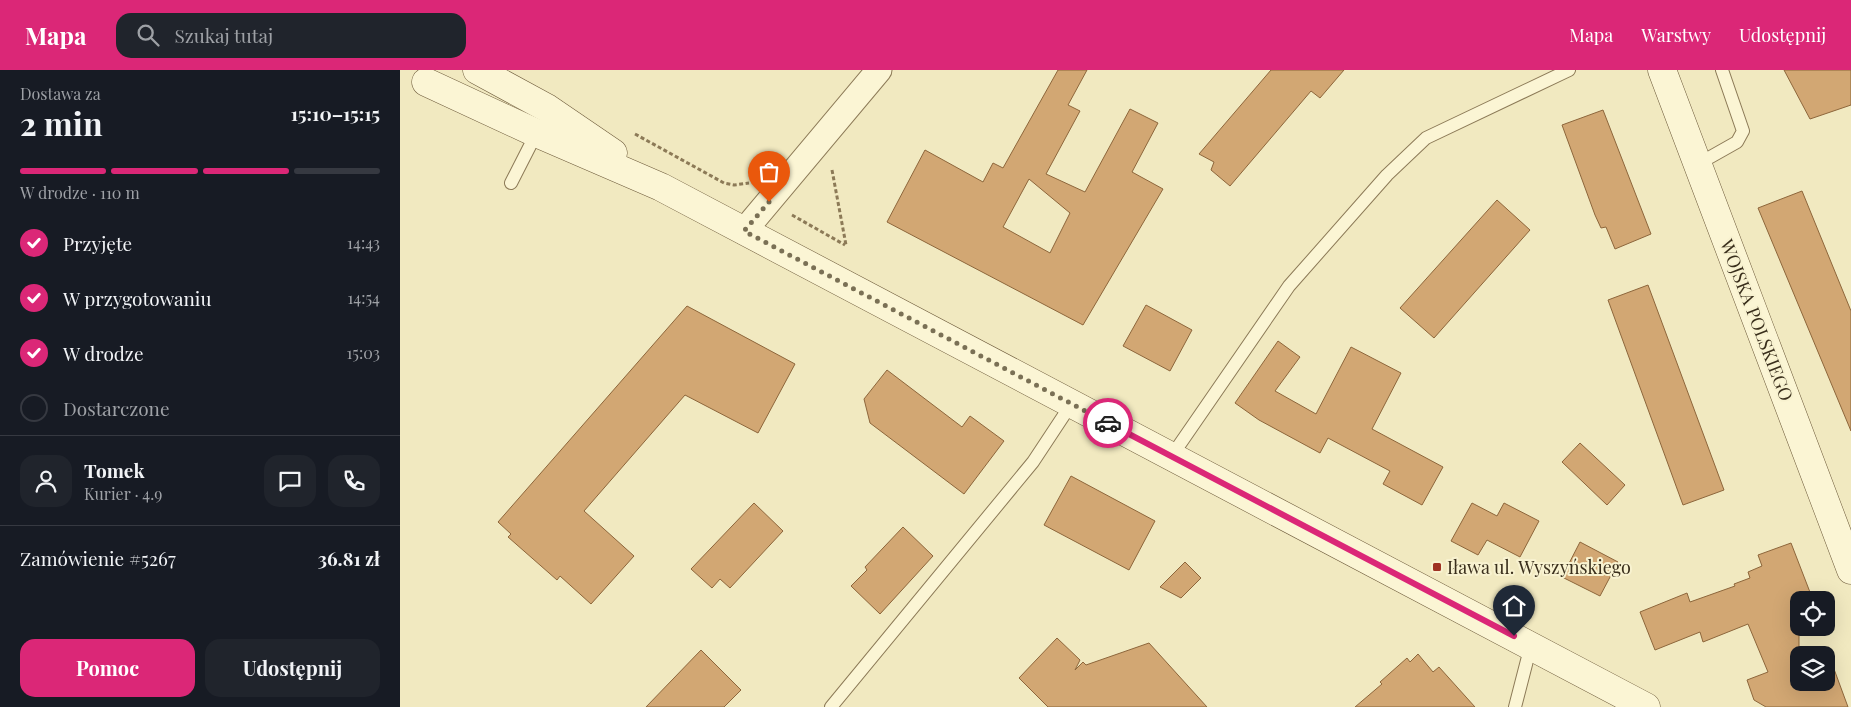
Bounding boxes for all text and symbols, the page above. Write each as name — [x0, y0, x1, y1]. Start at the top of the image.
search box — [116, 13, 466, 58]
text: Mapa — [25, 19, 86, 51]
icon: search — [134, 21, 162, 49]
text: Szukaj tutaj — [174, 22, 273, 48]
text: Mapa — [1569, 23, 1613, 47]
text: Warstwy — [1641, 23, 1711, 47]
text: Udostępnij — [1739, 23, 1826, 47]
text: Dostawa za — [20, 83, 101, 104]
text: 15:10–15:15 — [291, 100, 380, 126]
text: 2 min — [20, 101, 103, 144]
pin — [748, 151, 790, 202]
icon: bag — [755, 158, 783, 186]
text: W drodze · 110 m — [20, 182, 140, 203]
icon: check — [20, 229, 48, 257]
text: Przyjęte — [63, 230, 132, 256]
text: 14:43 — [347, 232, 380, 253]
street label: WOJSKA POLSKIEGO — [1715, 235, 1799, 404]
icon: check — [20, 284, 48, 312]
text: W przygotowaniu — [63, 285, 211, 311]
text: 14:54 — [347, 287, 380, 308]
icon: check — [20, 339, 48, 367]
text: W drodze — [63, 340, 144, 366]
text: 15:03 — [347, 342, 380, 363]
text: Dostarczone — [63, 395, 170, 421]
courier — [1083, 398, 1133, 448]
icon: car — [1094, 409, 1122, 437]
button: person — [20, 455, 72, 507]
button: chat — [264, 455, 316, 507]
button: phone — [328, 455, 380, 507]
text: Tomek — [84, 457, 145, 483]
text: Kurier · 4.9 — [84, 483, 162, 504]
text: Zamówienie #5267 — [20, 545, 176, 571]
text: 36.81 zł — [318, 545, 380, 571]
place label: Iława ul. Wyszyńskiego — [1447, 555, 1631, 579]
marker: Iława ul. Wyszyńskiego — [1431, 561, 1443, 573]
pin — [1493, 585, 1535, 636]
map controls — [1790, 591, 1835, 691]
button: locate — [1790, 591, 1835, 636]
icon: home — [1500, 592, 1528, 620]
button: Pomoc — [20, 639, 195, 697]
button: Udostępnij — [205, 639, 380, 697]
button: layers — [1790, 646, 1835, 691]

